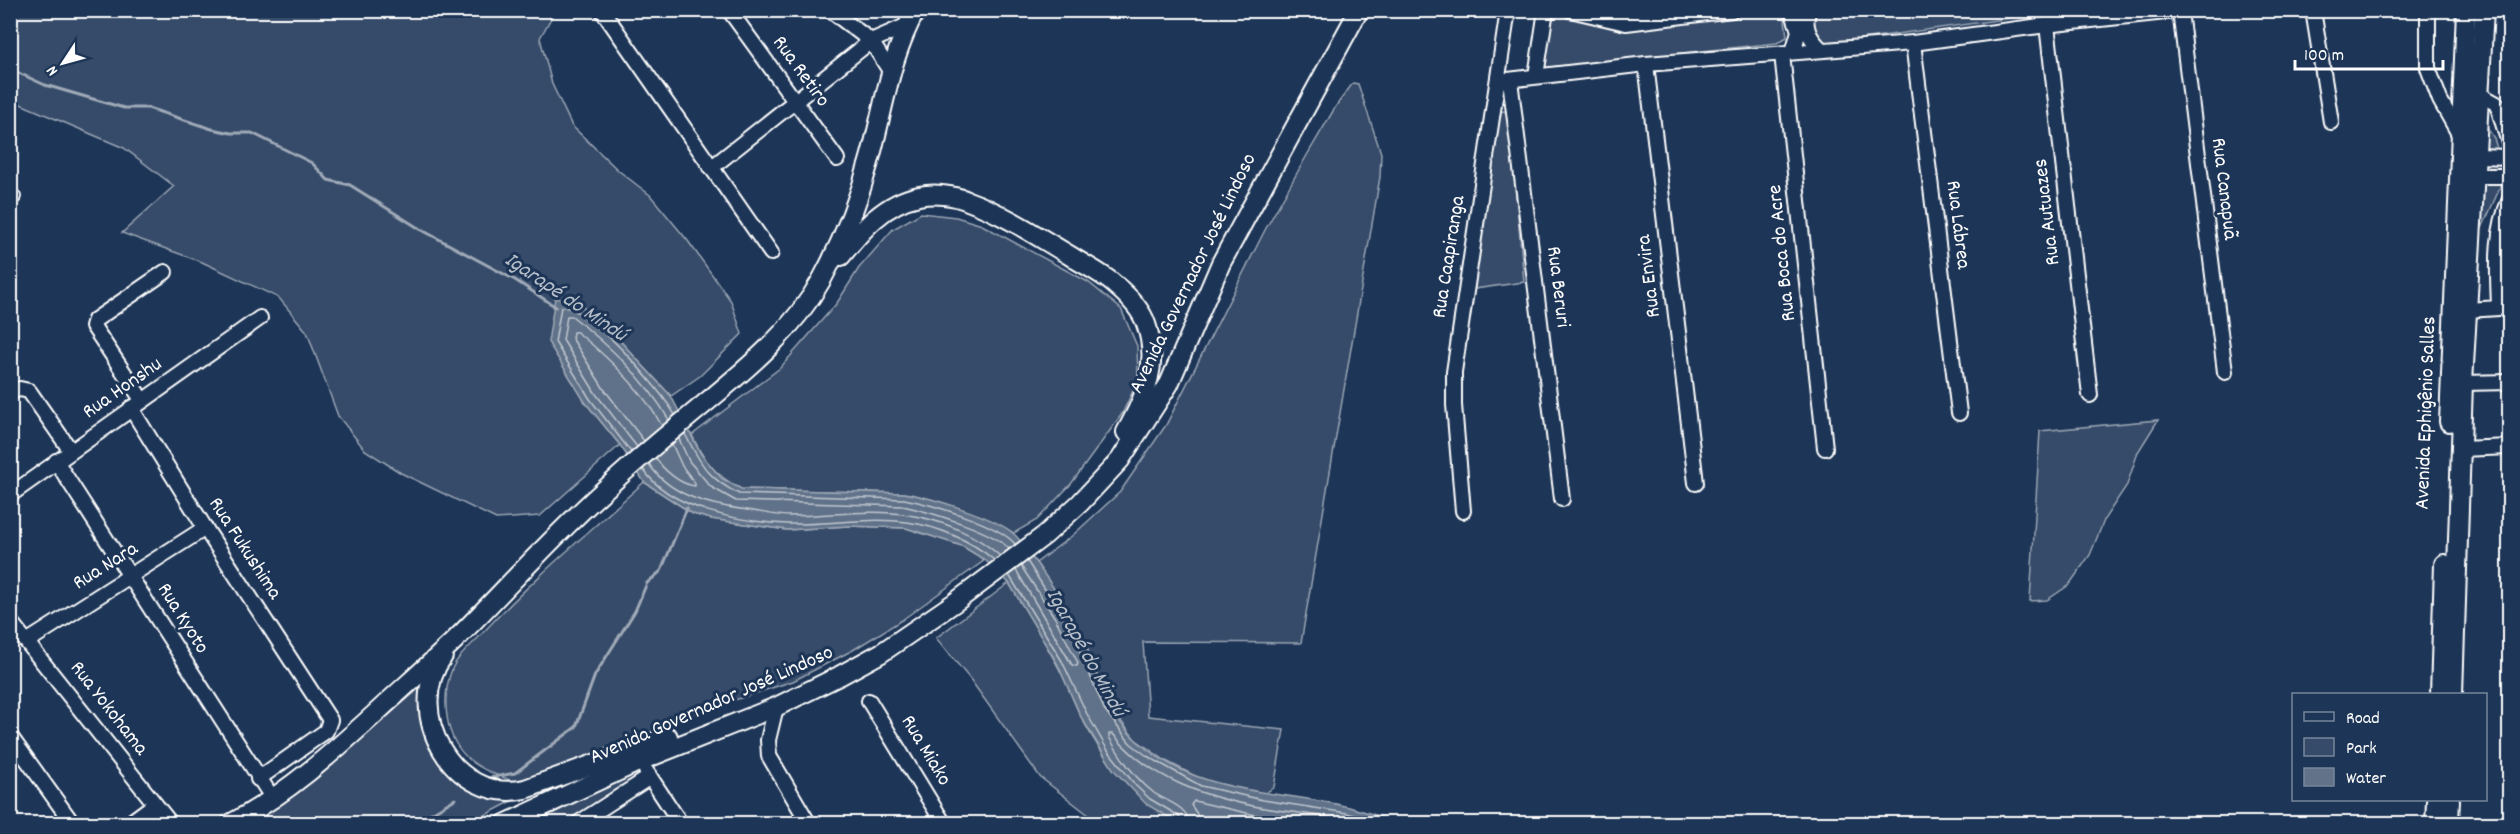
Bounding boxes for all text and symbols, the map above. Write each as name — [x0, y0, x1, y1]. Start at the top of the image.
street label: Rua Retiro — [764, 30, 836, 114]
north arrow — [33, 33, 93, 93]
scale bar — [2295, 33, 2444, 71]
text: 100 m — [2304, 44, 2344, 69]
text: N — [41, 60, 65, 80]
street label: Rua Canapuã — [2202, 136, 2244, 242]
street label: Avenida Governador José Lindoso — [1123, 149, 1265, 399]
street label: Rua Autuazes — [2027, 157, 2069, 267]
street label: Rua Lábrea — [1937, 179, 1977, 272]
street label: Rua Boca do Acre — [1761, 183, 1805, 323]
street label: Rua Caapiranga — [1425, 192, 1475, 321]
street label: Rua Envira — [1630, 232, 1670, 319]
water label: Igarapé do Mindú — [497, 245, 635, 352]
street label: Rua Beruri — [1537, 245, 1577, 329]
street label: Avenida Ephigênio Salles — [2409, 316, 2445, 510]
street label: Rua Honshu — [77, 351, 169, 427]
street label: Rua Fukushima — [200, 492, 289, 607]
street label: Rua Nara — [68, 535, 145, 599]
street label: Rua Kyoto — [148, 578, 216, 660]
water label: Igarapé do Mindú — [1037, 583, 1134, 725]
street label: Avenida Governador José Lindoso — [585, 639, 839, 773]
street label: Rua Yokohama — [61, 655, 155, 764]
legend — [2292, 693, 2487, 801]
text: Road — [2346, 707, 2380, 732]
street label: Rua Miako — [892, 710, 958, 792]
text: Park — [2346, 737, 2377, 762]
text: Water — [2346, 767, 2386, 792]

